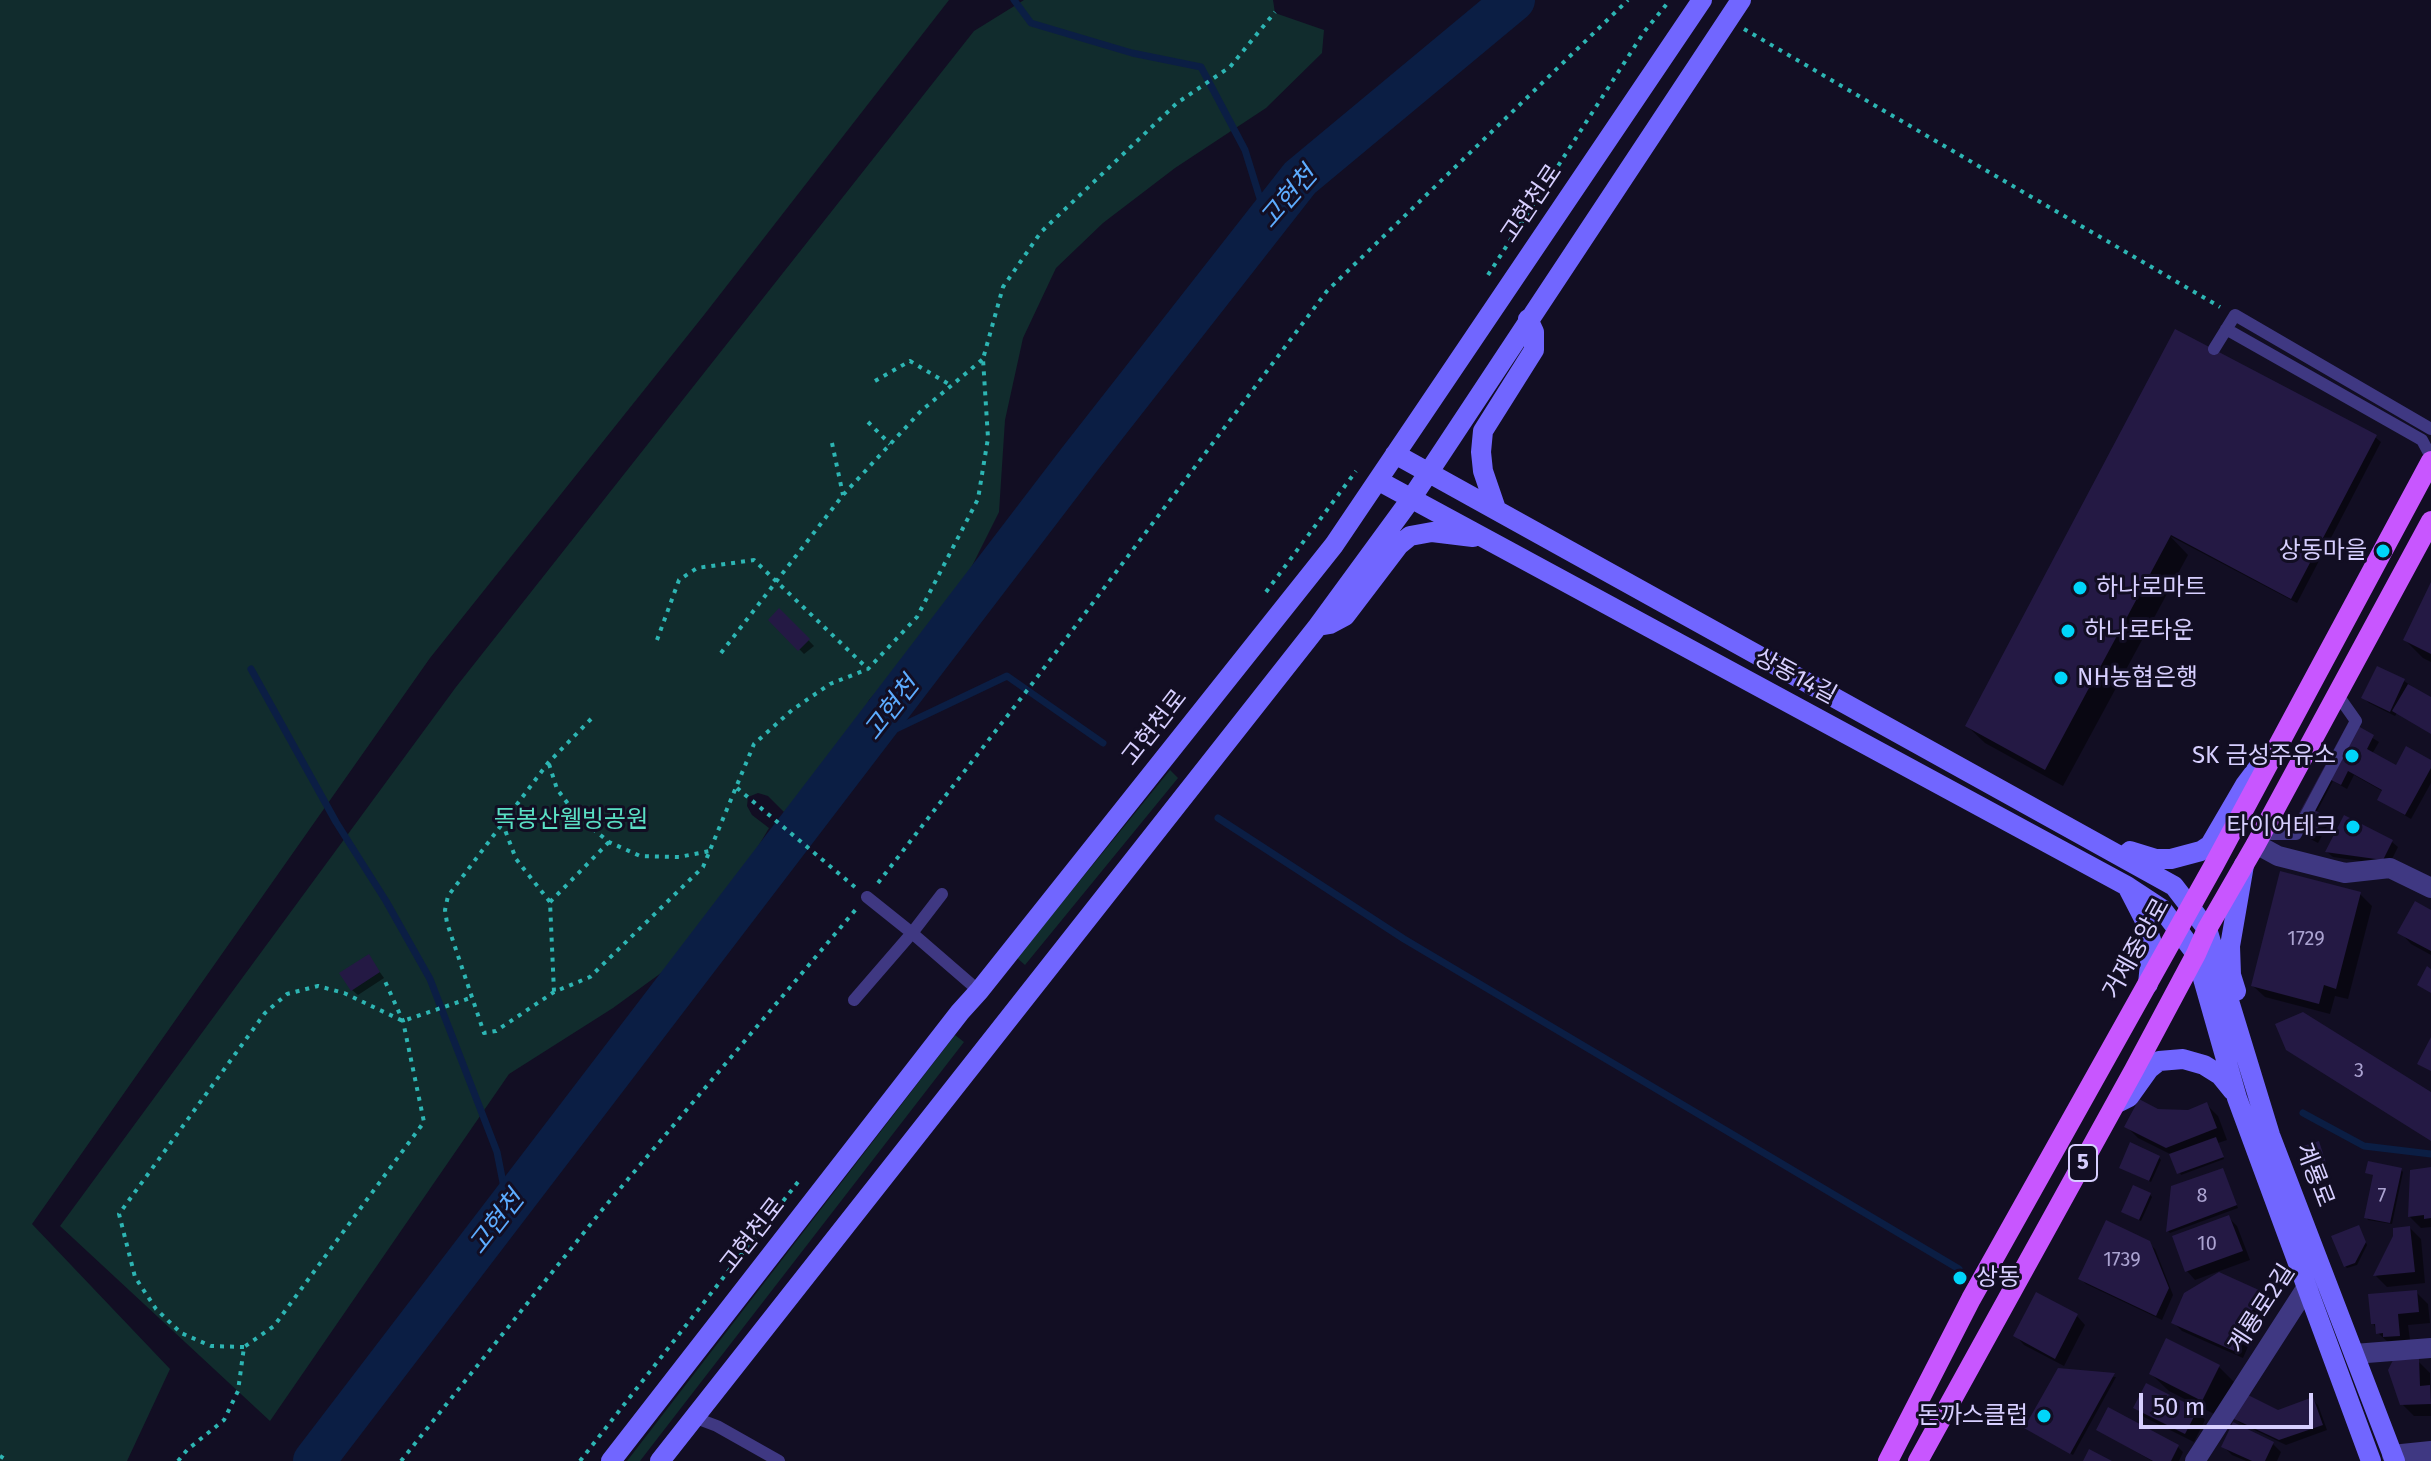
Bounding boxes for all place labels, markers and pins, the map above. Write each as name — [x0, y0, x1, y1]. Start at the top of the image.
place label: 상동마을 — [2279, 537, 2367, 565]
marker: 상동마을 — [2374, 542, 2392, 560]
place label: 하나로마트 — [2096, 574, 2206, 602]
marker: 하나로마트 — [2071, 579, 2089, 597]
place label: 하나로타운 — [2084, 617, 2194, 645]
marker: 하나로타운 — [2059, 622, 2077, 640]
place label: NH농협은행 — [2077, 664, 2198, 692]
marker: NH농협은행 — [2052, 669, 2070, 687]
place label: SK 금성주유소 — [2192, 742, 2336, 770]
marker: SK 금성주유소 — [2343, 747, 2361, 765]
place label: 타이어테크 — [2227, 813, 2337, 841]
marker: 타이어테크 — [2344, 818, 2362, 836]
place label: 상동 — [1976, 1264, 2020, 1292]
marker: 상동 — [1951, 1269, 1969, 1287]
place label: 돈까스클럽 — [1918, 1402, 2028, 1430]
marker: 돈까스클럽 — [2035, 1407, 2053, 1425]

